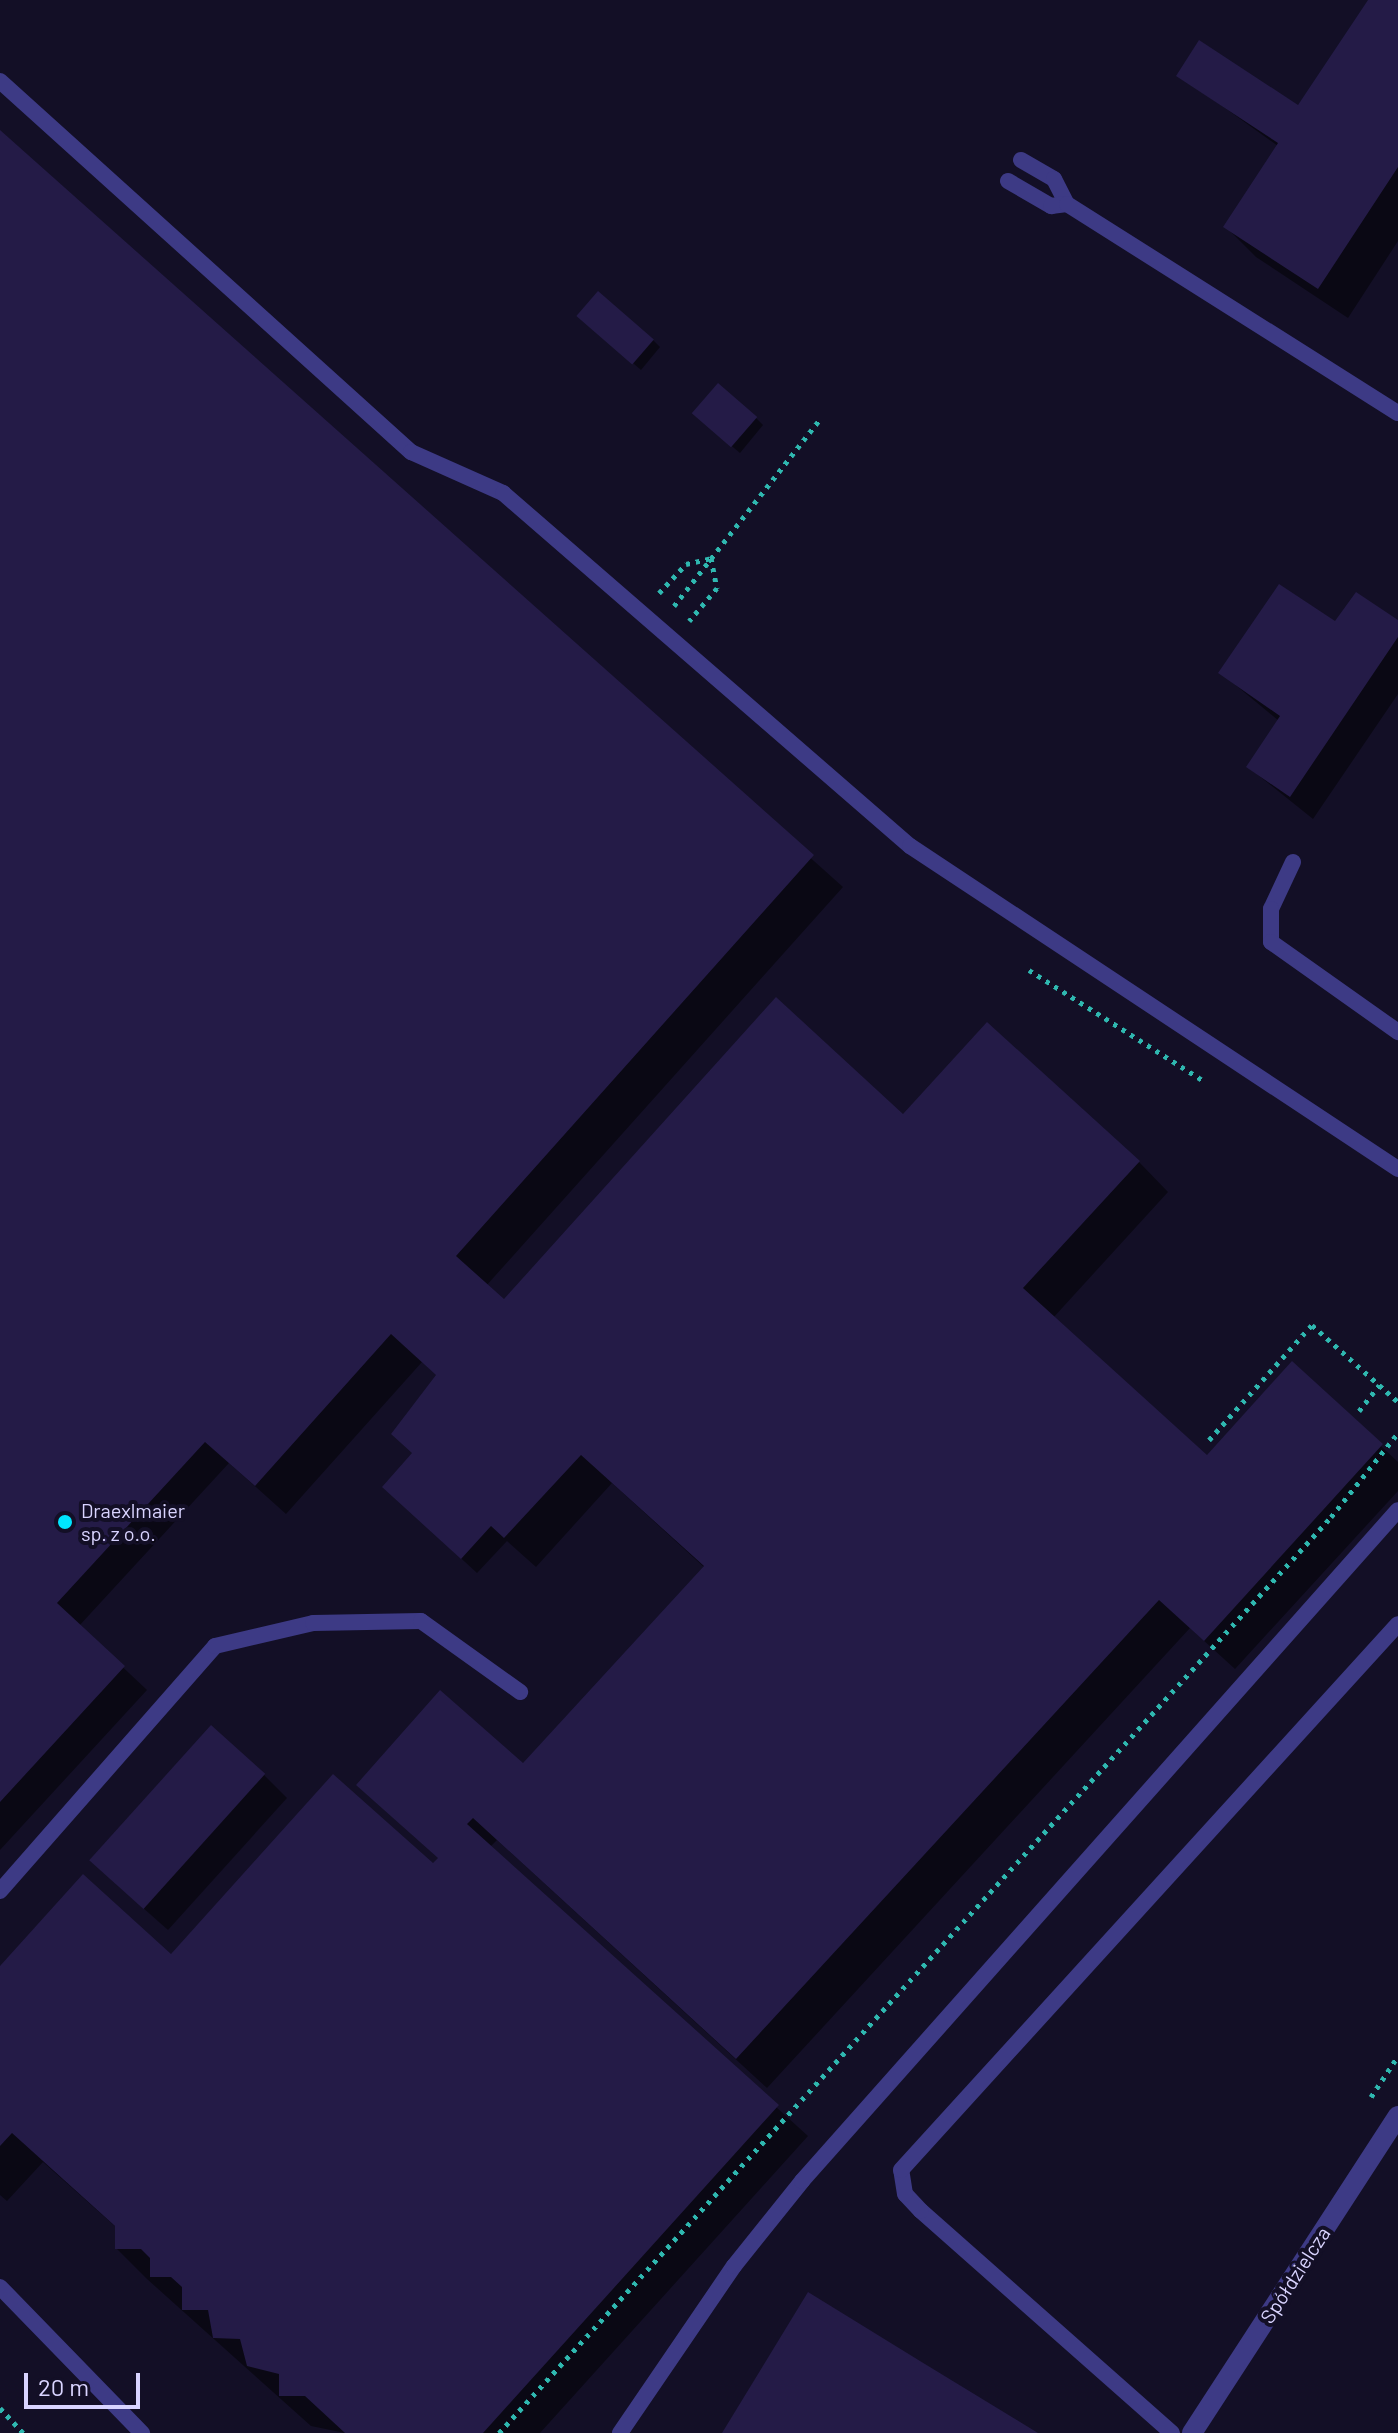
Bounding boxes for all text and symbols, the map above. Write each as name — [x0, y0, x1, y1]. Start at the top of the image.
place label: Draexlmaier sp. z o.o. — [81, 1498, 185, 1545]
marker: Draexlmaier sp. z o.o. — [56, 1513, 74, 1531]
street label: Spółdzielcza — [1255, 2222, 1335, 2328]
scale bar — [28, 2357, 144, 2407]
text: 20 m — [38, 2372, 89, 2401]

